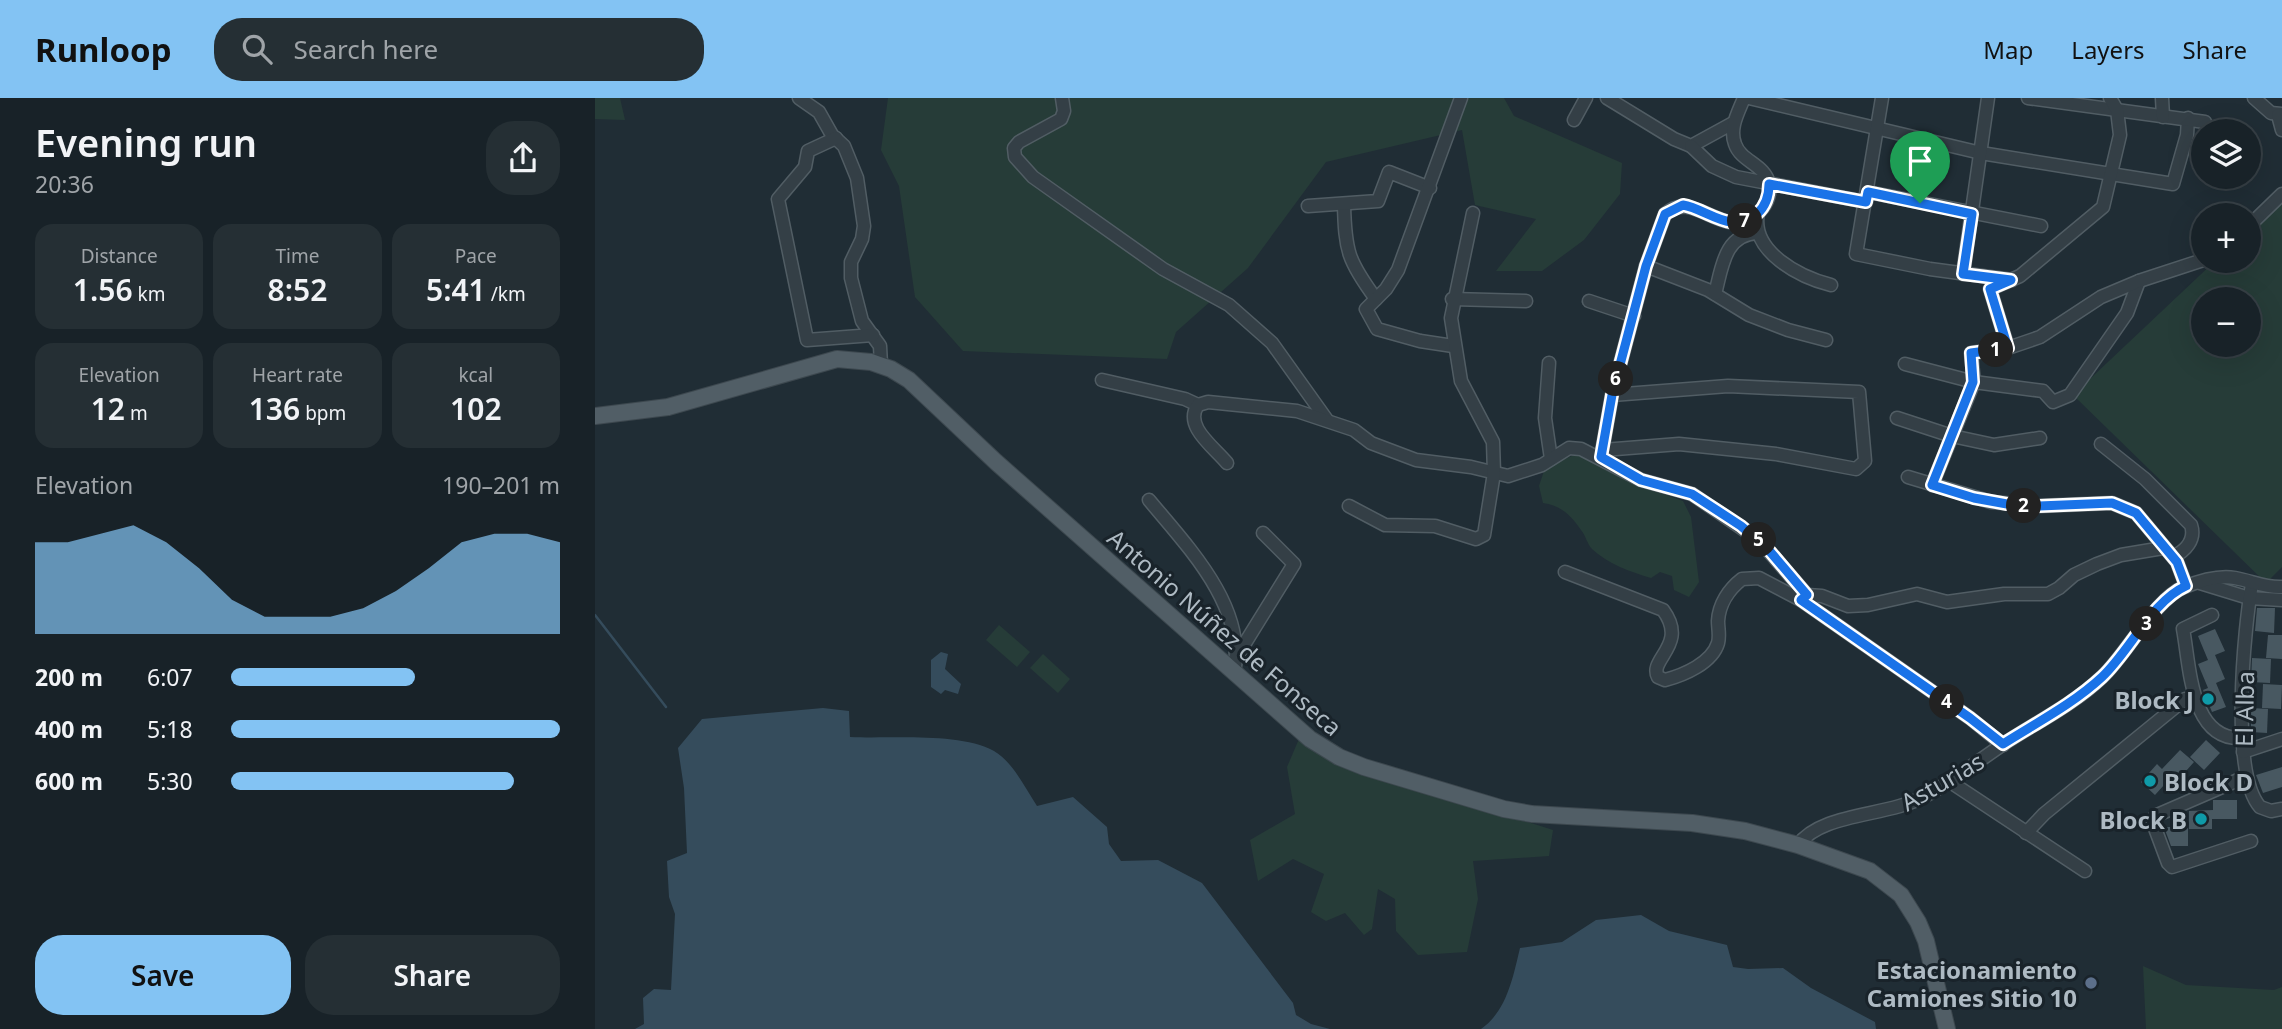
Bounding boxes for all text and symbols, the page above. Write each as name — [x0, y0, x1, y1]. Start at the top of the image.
search box — [214, 18, 704, 81]
text: Runloop — [35, 27, 172, 72]
icon: search — [238, 30, 276, 68]
text: Search here — [294, 31, 438, 67]
text: Map — [1983, 33, 2033, 66]
text: Layers — [2071, 33, 2145, 66]
text: Share — [2183, 33, 2247, 66]
text: Evening run — [35, 116, 257, 168]
map controls — [2191, 119, 2261, 357]
button: layers — [2191, 119, 2261, 189]
button: share — [486, 121, 560, 195]
pin — [1890, 131, 1950, 203]
icon: arrive — [1901, 142, 1939, 180]
text: 20:36 — [35, 168, 94, 200]
button: + — [2191, 203, 2261, 273]
pin: 7 — [1727, 204, 1763, 238]
text: 7 — [1739, 207, 1750, 233]
text: Distance — [81, 243, 158, 269]
text: Time — [276, 243, 319, 269]
text: Pace — [455, 243, 497, 269]
text: 1.56 — [73, 269, 133, 310]
text: 8:52 — [268, 269, 327, 310]
text: 5:41 — [426, 269, 486, 310]
text: km — [133, 281, 165, 307]
text: /km — [486, 281, 526, 307]
button: − — [2191, 287, 2261, 357]
pin: 1 — [1979, 332, 2013, 368]
text: 1 — [1990, 336, 2001, 362]
text: Elevation — [79, 362, 160, 388]
text: Heart rate — [252, 362, 343, 388]
text: kcal — [458, 362, 493, 388]
pin: 6 — [1599, 362, 1633, 396]
text: 6 — [1610, 365, 1621, 391]
text: 12 — [91, 388, 125, 429]
text: 136 — [249, 388, 300, 429]
text: 102 — [450, 388, 502, 429]
text: m — [125, 400, 148, 426]
text: bpm — [300, 400, 346, 426]
text: Elevation — [35, 469, 133, 501]
text: 190–201 m — [442, 469, 560, 501]
pin: 2 — [2007, 488, 2041, 524]
text: 2 — [2018, 492, 2029, 518]
street label: Antonio Núñez de Fonseca — [1101, 521, 1349, 743]
pin: 5 — [1741, 522, 1777, 558]
text: 5 — [1753, 526, 1764, 552]
pin: 3 — [2129, 606, 2165, 642]
text: 3 — [2141, 610, 2152, 636]
text: 200 m — [35, 661, 103, 693]
text: 6:07 — [147, 661, 193, 693]
street label: El Alba — [2227, 671, 2261, 747]
place label: Block J — [2114, 683, 2194, 716]
pin: 4 — [1929, 684, 1965, 720]
text: 4 — [1941, 688, 1952, 714]
marker: Block J — [2200, 691, 2216, 707]
text: 400 m — [35, 713, 103, 745]
text: 5:18 — [147, 713, 193, 745]
street label: Asturias — [1894, 744, 1990, 818]
text: 600 m — [35, 765, 103, 797]
text: 5:30 — [147, 765, 193, 797]
place label: Block D — [2164, 765, 2253, 798]
marker: Block D — [2142, 773, 2158, 789]
place label: Block B — [2099, 803, 2187, 836]
marker: Block B — [2193, 811, 2209, 827]
button: Save — [35, 935, 291, 1015]
button: Share — [305, 935, 560, 1015]
place label: Estacionamiento Camiones Sitio 10 — [1867, 953, 2077, 1014]
marker: Estacionamiento Camiones Sitio 10 — [2083, 975, 2099, 991]

